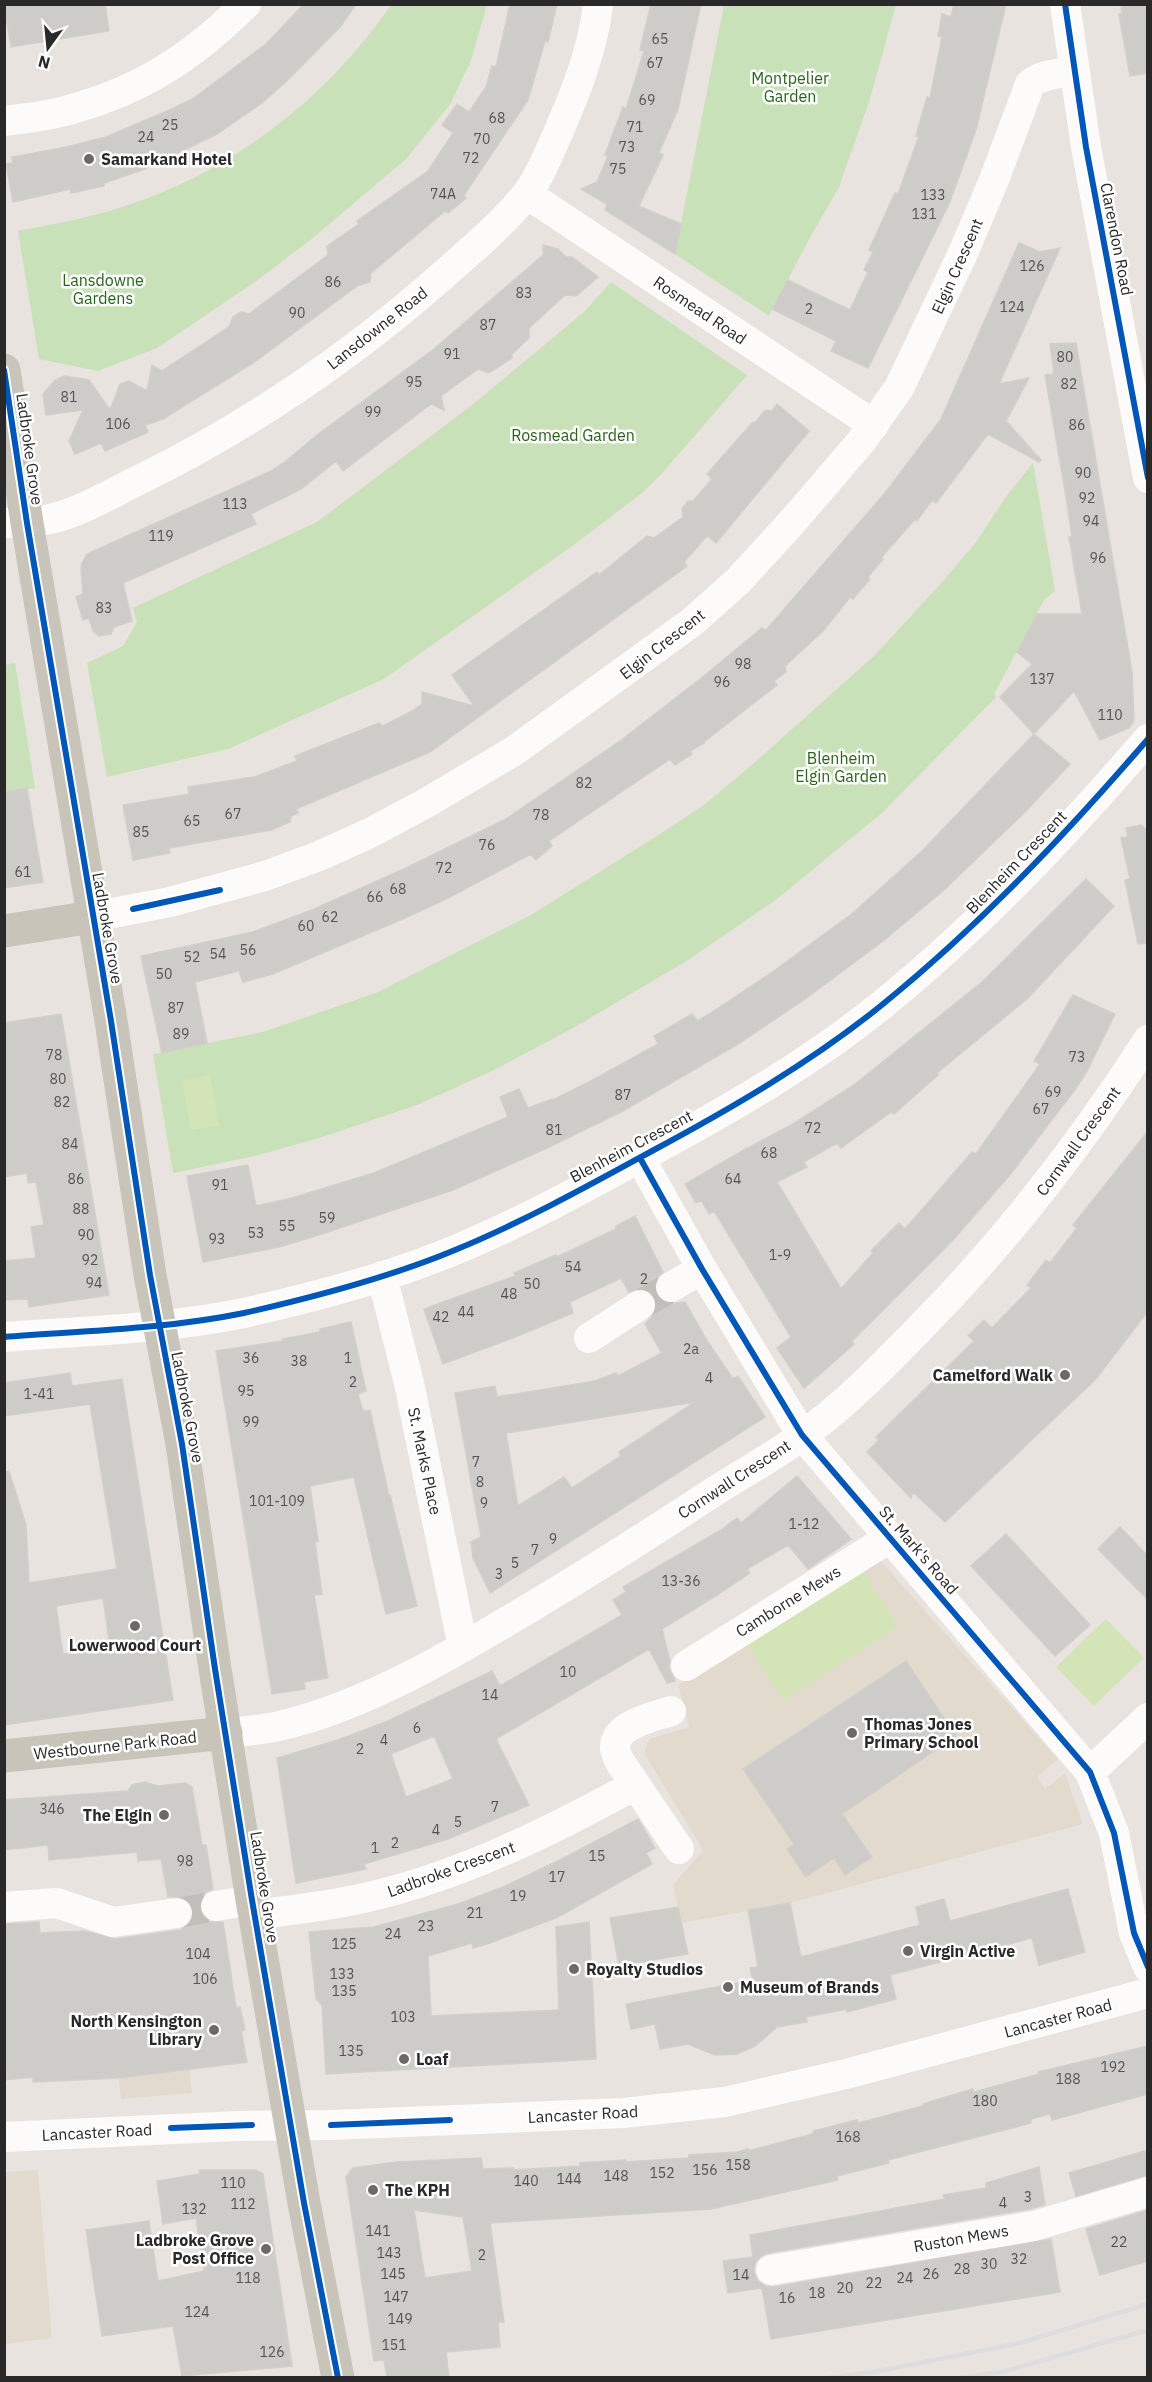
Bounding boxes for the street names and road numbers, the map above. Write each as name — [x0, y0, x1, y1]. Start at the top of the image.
street label: Clarendon Road — [1096, 181, 1138, 297]
street label: Elgin Crescent — [927, 215, 987, 317]
street label: Rosmead Road — [650, 272, 750, 348]
street label: Lansdowne Road — [323, 282, 431, 374]
street label: Ladbroke Grove — [12, 392, 48, 506]
street label: Elgin Crescent — [615, 604, 709, 684]
street label: Blenheim Crescent — [962, 806, 1070, 918]
street label: Ladbroke Grove — [88, 871, 128, 986]
street label: Cornwall Crescent — [1032, 1082, 1124, 1200]
street label: Blenheim Crescent — [566, 1105, 696, 1187]
street label: Ladbroke Grove — [167, 1350, 209, 1465]
street label: St. Marks Place — [404, 1405, 446, 1517]
street label: Cornwall Crescent — [674, 1435, 794, 1523]
street label: St. Mark's Road — [875, 1502, 963, 1598]
street label: Camborne Mews — [732, 1561, 844, 1641]
street label: Westbourne Park Road — [32, 1726, 198, 1764]
street label: Ladbroke Grove — [246, 1830, 284, 1945]
street label: Ladbroke Crescent — [384, 1837, 518, 1901]
street label: Lancaster Road — [1002, 1994, 1114, 2042]
street label: Lancaster Road — [527, 2101, 639, 2127]
street label: Lancaster Road — [41, 2119, 153, 2145]
street label: Ruston Mews — [912, 2220, 1010, 2256]

